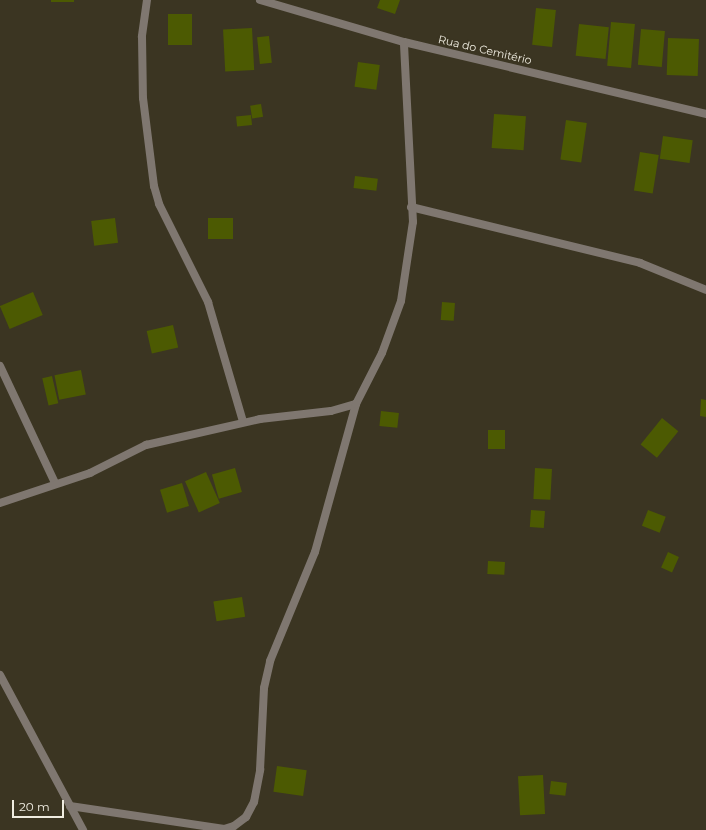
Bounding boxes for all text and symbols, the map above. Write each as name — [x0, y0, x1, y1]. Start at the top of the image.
street label: Rua do Cemitério — [437, 33, 533, 67]
scale bar — [14, 792, 66, 818]
text: 20 m — [19, 799, 50, 814]

